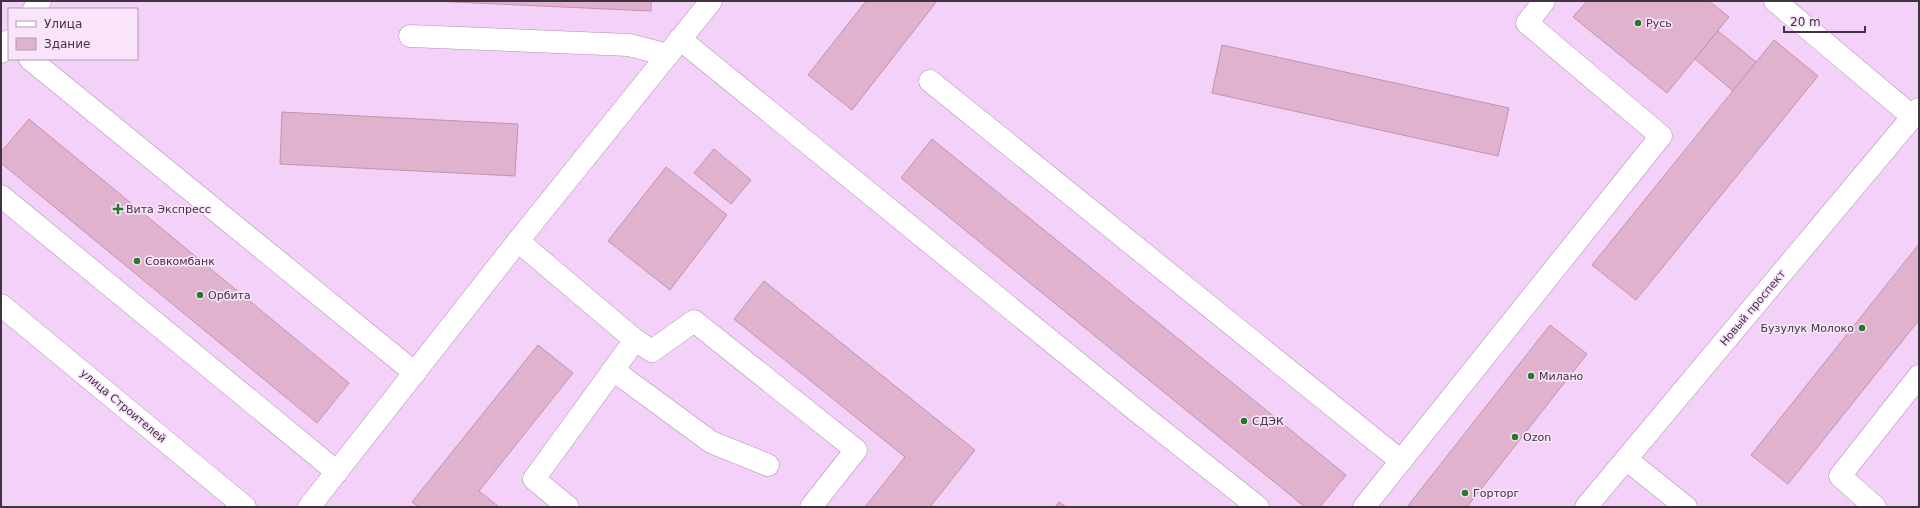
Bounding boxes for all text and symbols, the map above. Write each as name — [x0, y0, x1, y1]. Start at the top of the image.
legend — [8, 8, 138, 60]
scale bar — [1784, 8, 1865, 34]
text: 20 m — [1790, 15, 1821, 29]
text: Улица — [44, 17, 82, 31]
place label: Русь — [1646, 17, 1672, 30]
marker: Русь — [1633, 18, 1643, 28]
text: Здание — [44, 37, 90, 51]
place label: Вита Экспресс — [126, 203, 211, 216]
marker: Вита Экспресс — [113, 204, 123, 214]
place label: Совкомбанк — [145, 255, 215, 268]
marker: Совкомбанк — [132, 256, 142, 266]
street label: Новый проспект — [1718, 267, 1789, 348]
place label: Орбита — [208, 289, 251, 302]
marker: Орбита — [195, 290, 205, 300]
place label: Бузулук Молоко — [1761, 322, 1854, 335]
marker: Бузулук Молоко — [1857, 323, 1867, 333]
street label: улица Строителей — [78, 366, 168, 446]
place label: Милано — [1539, 370, 1584, 383]
marker: Милано — [1526, 371, 1536, 381]
place label: СДЭК — [1252, 415, 1284, 428]
marker: СДЭК — [1239, 416, 1249, 426]
place label: Ozon — [1523, 431, 1551, 444]
marker: Ozon — [1510, 432, 1520, 442]
place label: Горторг — [1473, 487, 1520, 500]
marker: Горторг — [1460, 488, 1470, 498]

